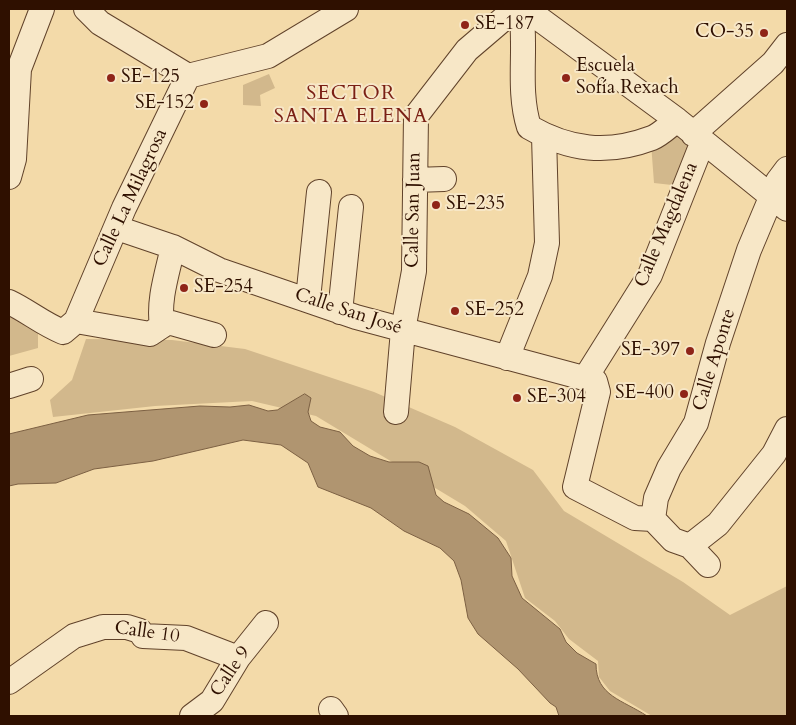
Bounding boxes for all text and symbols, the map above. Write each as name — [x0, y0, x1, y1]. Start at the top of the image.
place label: SE-187 — [475, 14, 534, 36]
marker: SE-187 — [459, 19, 471, 31]
place label: CO-35 — [695, 22, 754, 44]
marker: CO-35 — [758, 27, 770, 39]
place label: Escuela Sofía Rexach — [576, 56, 679, 100]
place label: SE-125 — [121, 67, 180, 89]
marker: SE-125 — [105, 72, 117, 84]
marker: Escuela Sofía Rexach — [560, 72, 572, 84]
district label: SECTOR SANTA ELENA — [272, 82, 430, 129]
place label: SE-152 — [135, 93, 194, 115]
marker: SE-152 — [198, 98, 210, 110]
street label: Calle La Milagrosa — [89, 125, 173, 271]
street label: Calle San Juan — [402, 152, 426, 268]
street label: Calle Magdalena — [630, 159, 704, 291]
place label: SE-235 — [446, 194, 505, 216]
marker: SE-235 — [430, 199, 442, 211]
place label: SE-254 — [194, 277, 253, 299]
marker: SE-254 — [178, 282, 190, 294]
street label: Calle San José — [291, 284, 405, 340]
place label: SE-252 — [465, 300, 524, 322]
marker: SE-252 — [449, 305, 461, 317]
street label: Calle Aponte — [689, 306, 741, 414]
place label: SE-397 — [621, 340, 680, 362]
marker: SE-397 — [684, 345, 696, 357]
place label: SE-400 — [615, 383, 674, 405]
place label: SE-304 — [527, 387, 586, 409]
marker: SE-400 — [678, 388, 690, 400]
marker: SE-304 — [511, 392, 523, 404]
street label: Calle 10 — [113, 617, 181, 649]
street label: Calle 9 — [206, 642, 256, 702]

